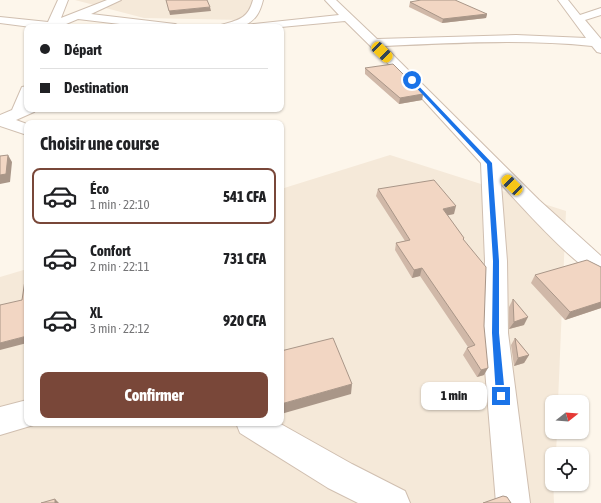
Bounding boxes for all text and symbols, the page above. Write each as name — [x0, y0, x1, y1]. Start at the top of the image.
car — [369, 39, 395, 65]
text: Départ — [64, 41, 102, 58]
route start — [403, 71, 421, 89]
text: Destination — [64, 79, 129, 96]
text: Choisir une course — [40, 133, 159, 154]
car — [499, 172, 525, 198]
icon: car — [42, 178, 78, 214]
text: Éco — [90, 180, 109, 197]
text: 541 CFA — [223, 188, 266, 205]
text: 1 min · 22:10 — [90, 197, 150, 212]
icon: car — [42, 240, 78, 276]
text: Confort — [90, 242, 131, 259]
text: 731 CFA — [223, 250, 266, 267]
text: 2 min · 22:11 — [90, 259, 150, 274]
icon: car — [42, 302, 78, 338]
text: XL — [90, 304, 103, 321]
text: 920 CFA — [223, 312, 266, 329]
text: 3 min · 22:12 — [90, 321, 150, 336]
button: Confirmer — [40, 372, 268, 418]
callout: 1 min — [421, 382, 487, 410]
route end — [492, 387, 510, 405]
text: 1 min — [441, 388, 467, 403]
north arrow — [545, 395, 589, 439]
map controls — [545, 395, 589, 491]
button: locate — [545, 447, 589, 491]

